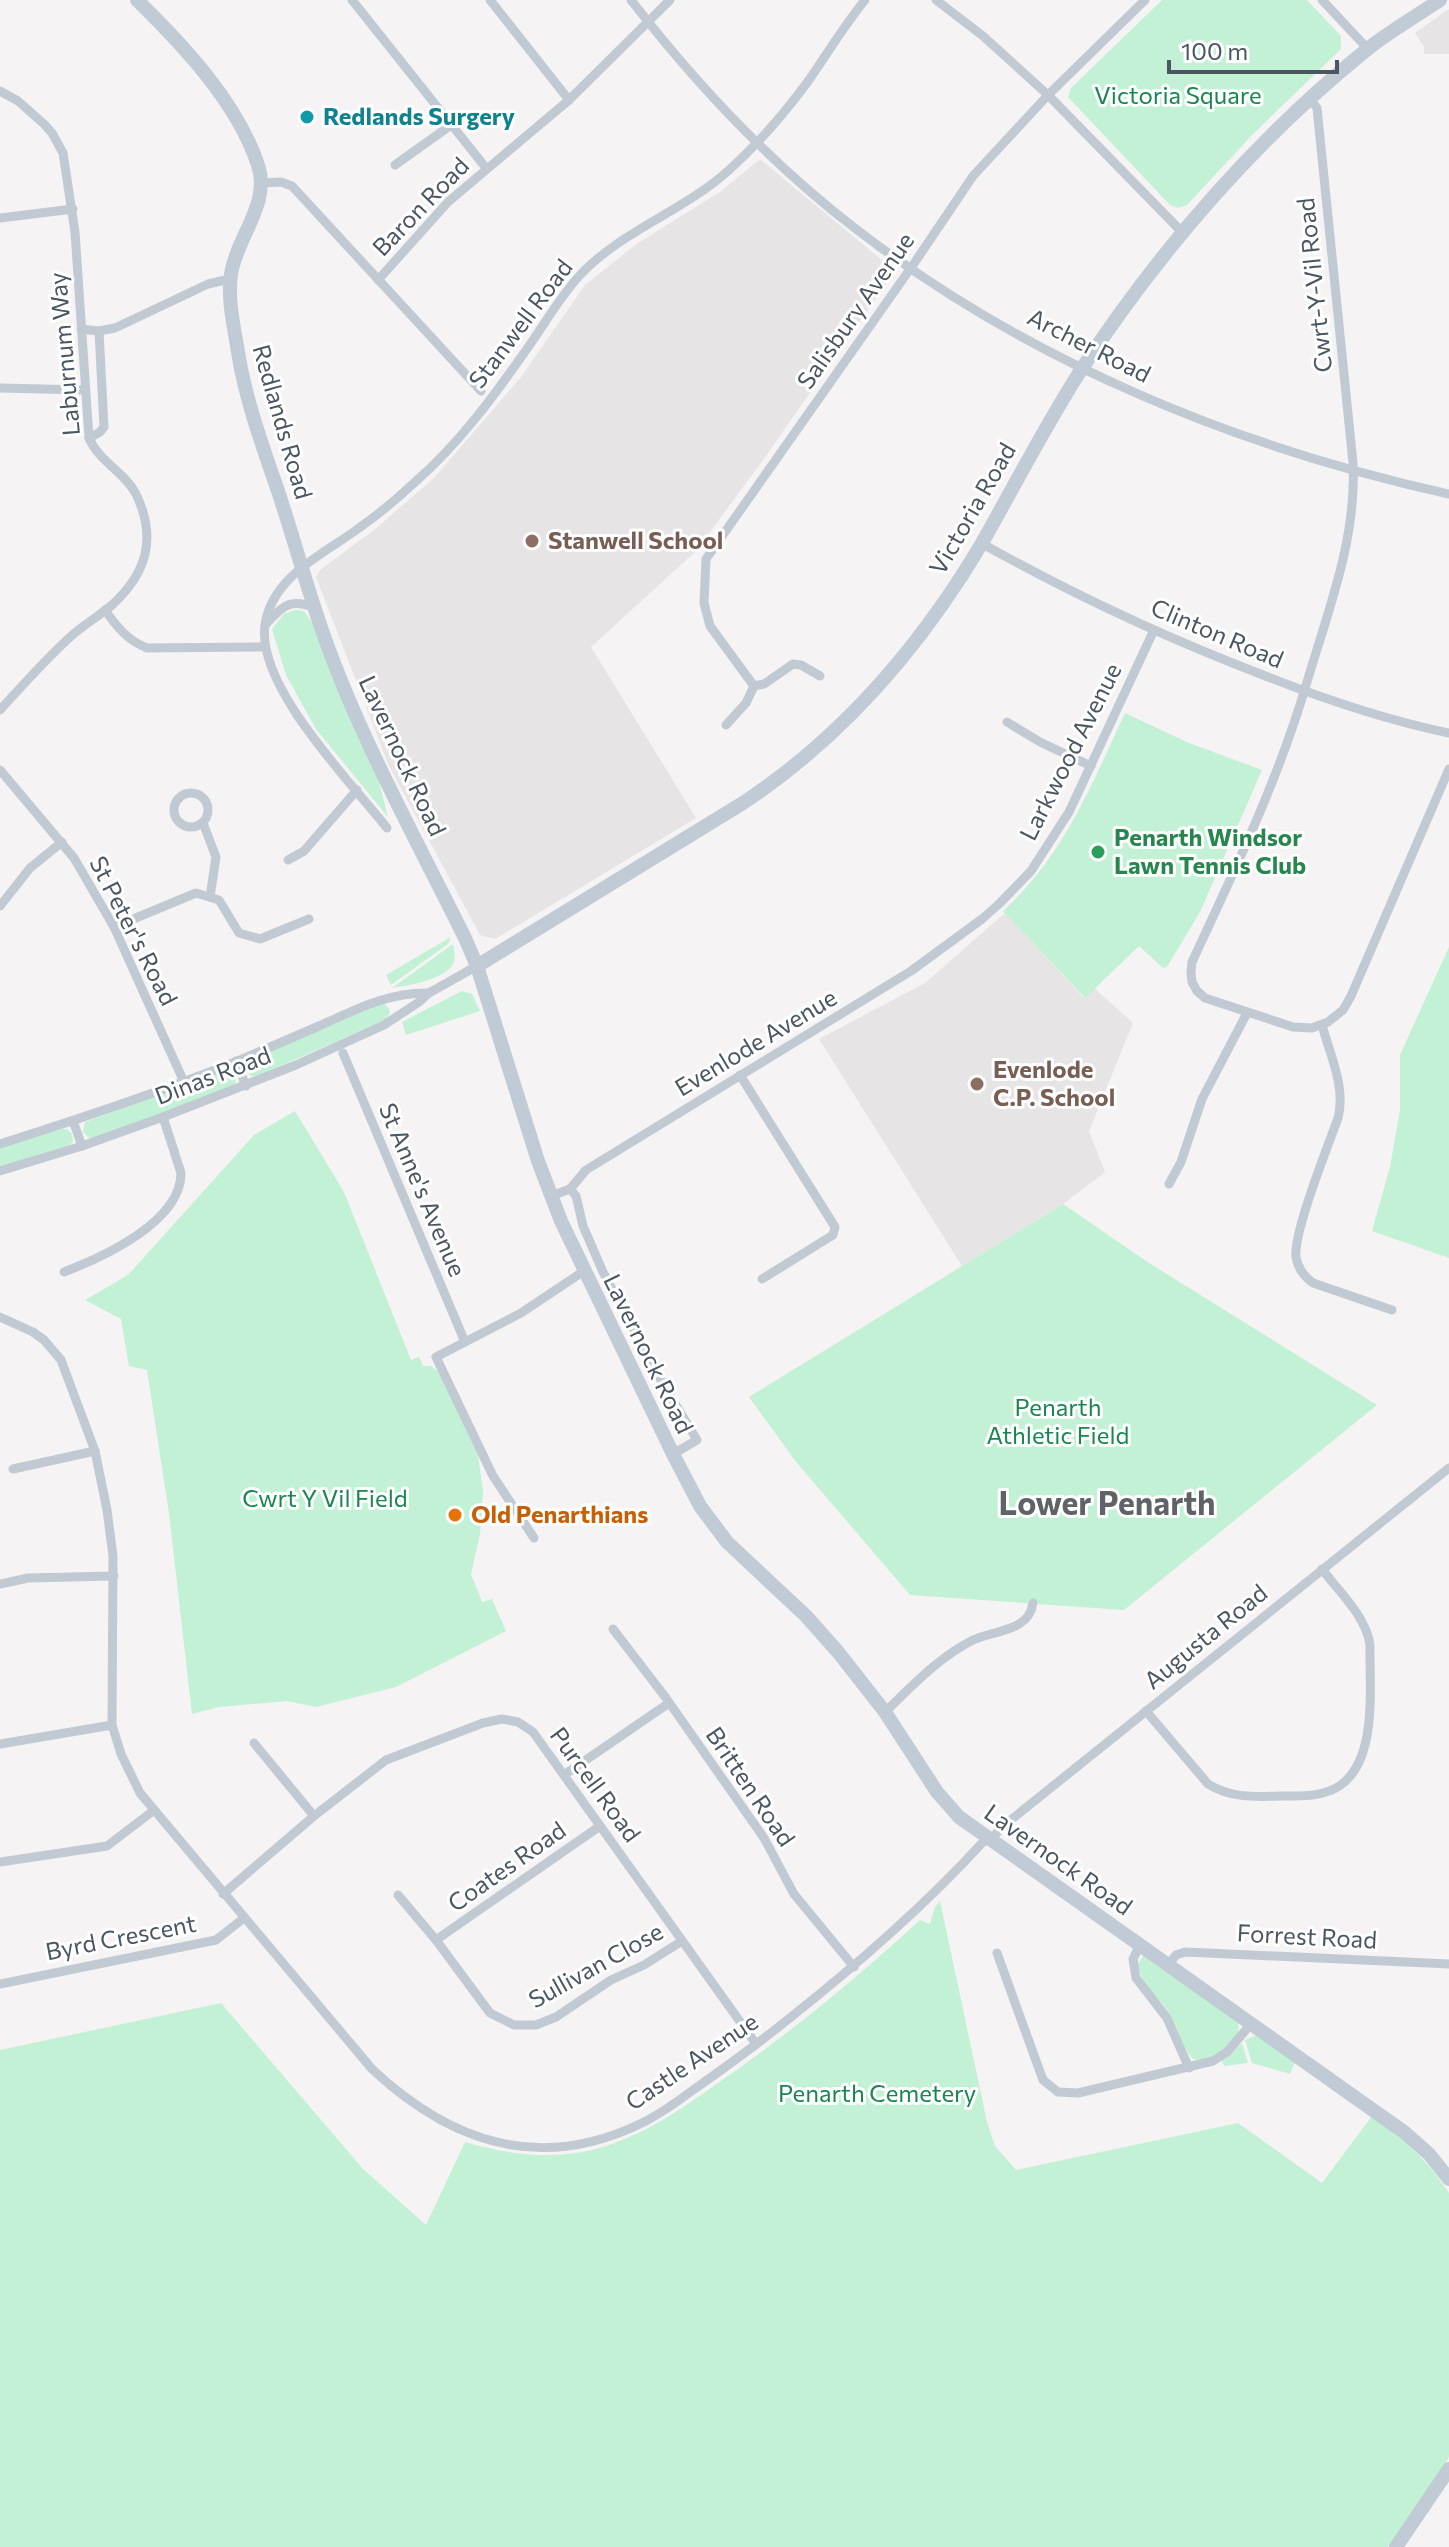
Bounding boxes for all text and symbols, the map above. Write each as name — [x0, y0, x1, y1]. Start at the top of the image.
scale bar — [1169, 24, 1337, 74]
text: 100 m — [1181, 36, 1248, 65]
park label: Victoria Square — [1094, 80, 1262, 109]
place label: Redlands Surgery — [323, 101, 515, 130]
marker: Redlands Surgery — [298, 108, 316, 126]
street label: Baron Road — [366, 151, 474, 261]
street label: Cwrt-Y-Vil Road — [1290, 196, 1337, 374]
street label: Salisbury Avenue — [790, 226, 919, 394]
street label: Stanwell Road — [462, 253, 578, 393]
street label: Laburnum Way — [42, 271, 85, 437]
street label: Archer Road — [1023, 301, 1156, 388]
street label: Redlands Road — [248, 341, 319, 502]
street label: Victoria Road — [922, 437, 1021, 579]
place label: Stanwell School — [548, 525, 723, 554]
marker: Stanwell School — [523, 532, 541, 550]
street label: Clinton Road — [1147, 592, 1288, 673]
street label: Larkwood Avenue — [1013, 658, 1127, 845]
street label: Lavernock Road — [353, 670, 453, 840]
place label: Penarth Windsor Lawn Tennis Club — [1114, 822, 1306, 879]
marker: Penarth Windsor Lawn Tennis Club — [1089, 843, 1107, 861]
street label: St Peter's Road — [84, 851, 184, 1010]
street label: Evenlode Avenue — [669, 982, 841, 1101]
street label: Dinas Road — [150, 1039, 274, 1110]
place label: Evenlode C.P. School — [993, 1054, 1115, 1111]
marker: Evenlode C.P. School — [968, 1075, 986, 1093]
street label: St Anne's Avenue — [374, 1098, 473, 1280]
street label: Lavernock Road — [598, 1269, 700, 1438]
park label: Penarth Athletic Field — [987, 1392, 1129, 1449]
district label: Lower Penarth — [999, 1482, 1215, 1522]
park label: Cwrt Y Vil Field — [242, 1483, 408, 1512]
place label: Old Penarthians — [471, 1499, 648, 1528]
marker: Old Penarthians — [446, 1506, 464, 1524]
street label: Augusta Road — [1138, 1577, 1272, 1694]
street label: Purcell Road — [545, 1721, 648, 1847]
street label: Britten Road — [701, 1721, 802, 1851]
street label: Lavernock Road — [979, 1797, 1138, 1920]
street label: Coates Road — [442, 1815, 571, 1917]
street label: Byrd Crescent — [43, 1908, 199, 1965]
street label: Sullivan Close — [523, 1916, 667, 2013]
street label: Forrest Road — [1236, 1917, 1378, 1954]
street label: Castle Avenue — [620, 2006, 763, 2116]
park label: Penarth Cemetery — [778, 2078, 976, 2107]

